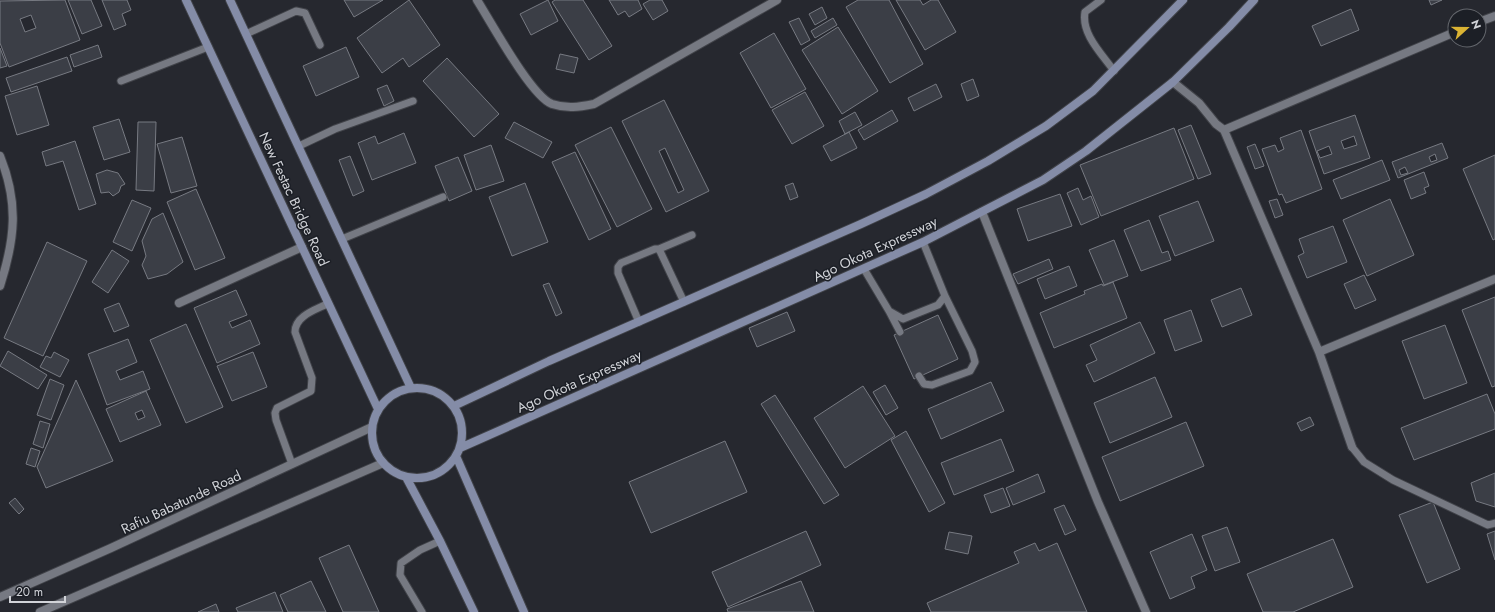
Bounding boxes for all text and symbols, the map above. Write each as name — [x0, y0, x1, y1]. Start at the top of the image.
north arrow — [1447, 8, 1487, 48]
text: N — [1467, 17, 1485, 31]
street label: New Festac Bridge Road — [254, 129, 334, 269]
street label: Ago Okota Expressway — [810, 211, 941, 287]
street label: Ago Okota Expressway — [513, 344, 645, 418]
street label: Rafiu Babatunde Road — [118, 465, 244, 539]
scale bar — [10, 578, 65, 604]
text: 20 m — [16, 583, 43, 601]

